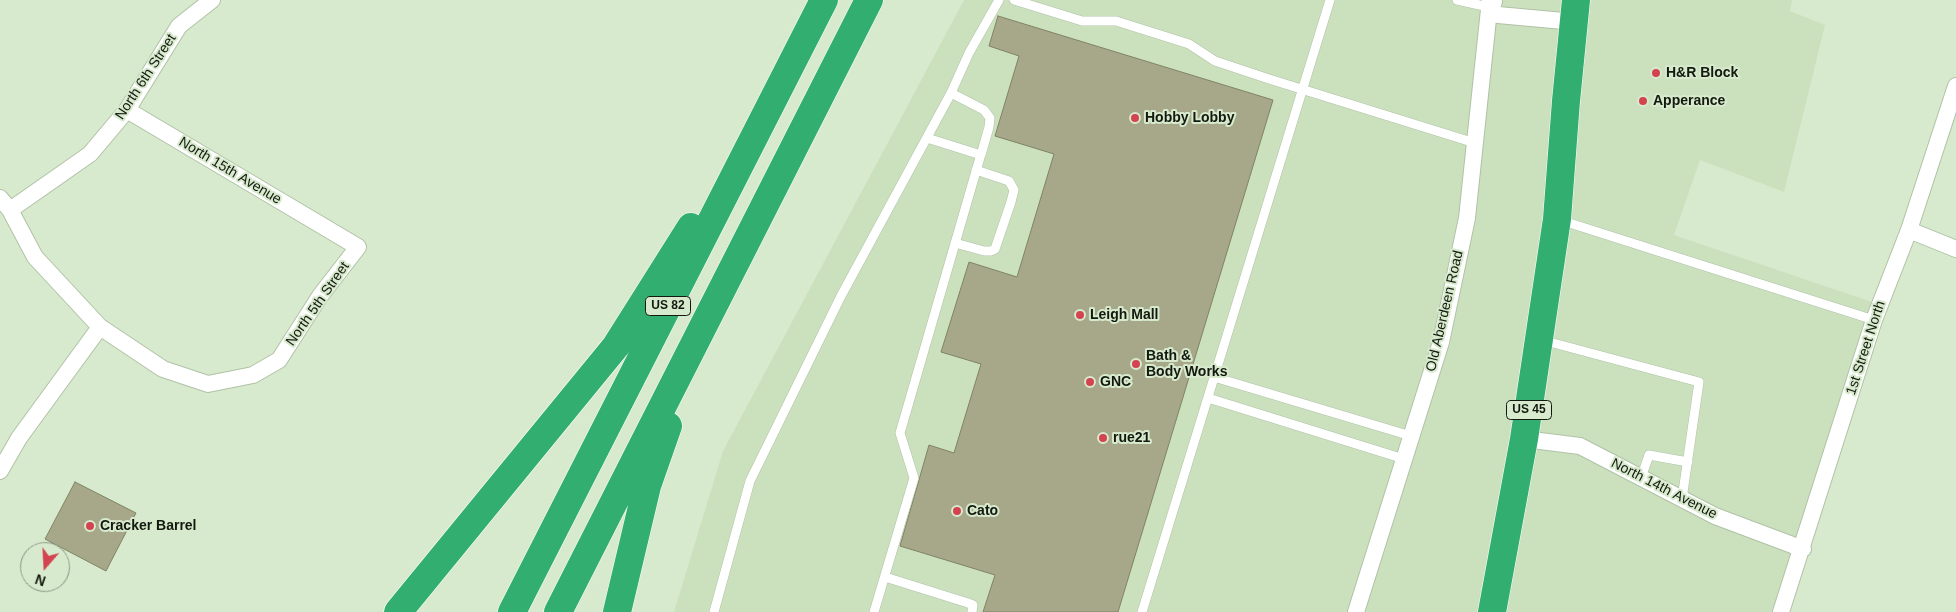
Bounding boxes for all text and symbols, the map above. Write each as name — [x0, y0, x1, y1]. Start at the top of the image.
street label: North 6th Street — [112, 31, 180, 123]
place label: H&R Block — [1666, 65, 1738, 81]
marker: H&R Block — [1650, 67, 1662, 79]
place label: Apperance — [1653, 93, 1725, 109]
marker: Apperance — [1637, 95, 1649, 107]
place label: Hobby Lobby — [1145, 110, 1234, 126]
marker: Hobby Lobby — [1129, 112, 1141, 124]
street label: North 15th Avenue — [176, 134, 284, 208]
street label: Old Aberdeen Road — [1423, 249, 1467, 373]
street label: North 5th Street — [283, 259, 353, 349]
road number: US 82 — [646, 296, 690, 316]
street label: 1st Street North — [1843, 299, 1889, 397]
place label: Leigh Mall — [1090, 307, 1158, 323]
marker: Leigh Mall — [1074, 309, 1086, 321]
place label: Bath & Body Works — [1146, 348, 1227, 381]
marker: Bath & Body Works — [1130, 358, 1142, 370]
place label: GNC — [1100, 374, 1131, 390]
marker: GNC — [1084, 376, 1096, 388]
road number: US 45 — [1506, 400, 1552, 420]
place label: rue21 — [1113, 430, 1150, 446]
marker: rue21 — [1097, 432, 1109, 444]
street label: North 14th Avenue — [1608, 455, 1720, 523]
place label: Cato — [967, 503, 998, 519]
marker: Cato — [951, 505, 963, 517]
place label: Cracker Barrel — [100, 518, 197, 534]
marker: Cracker Barrel — [84, 520, 96, 532]
north arrow — [20, 542, 70, 592]
text: N — [33, 571, 48, 589]

